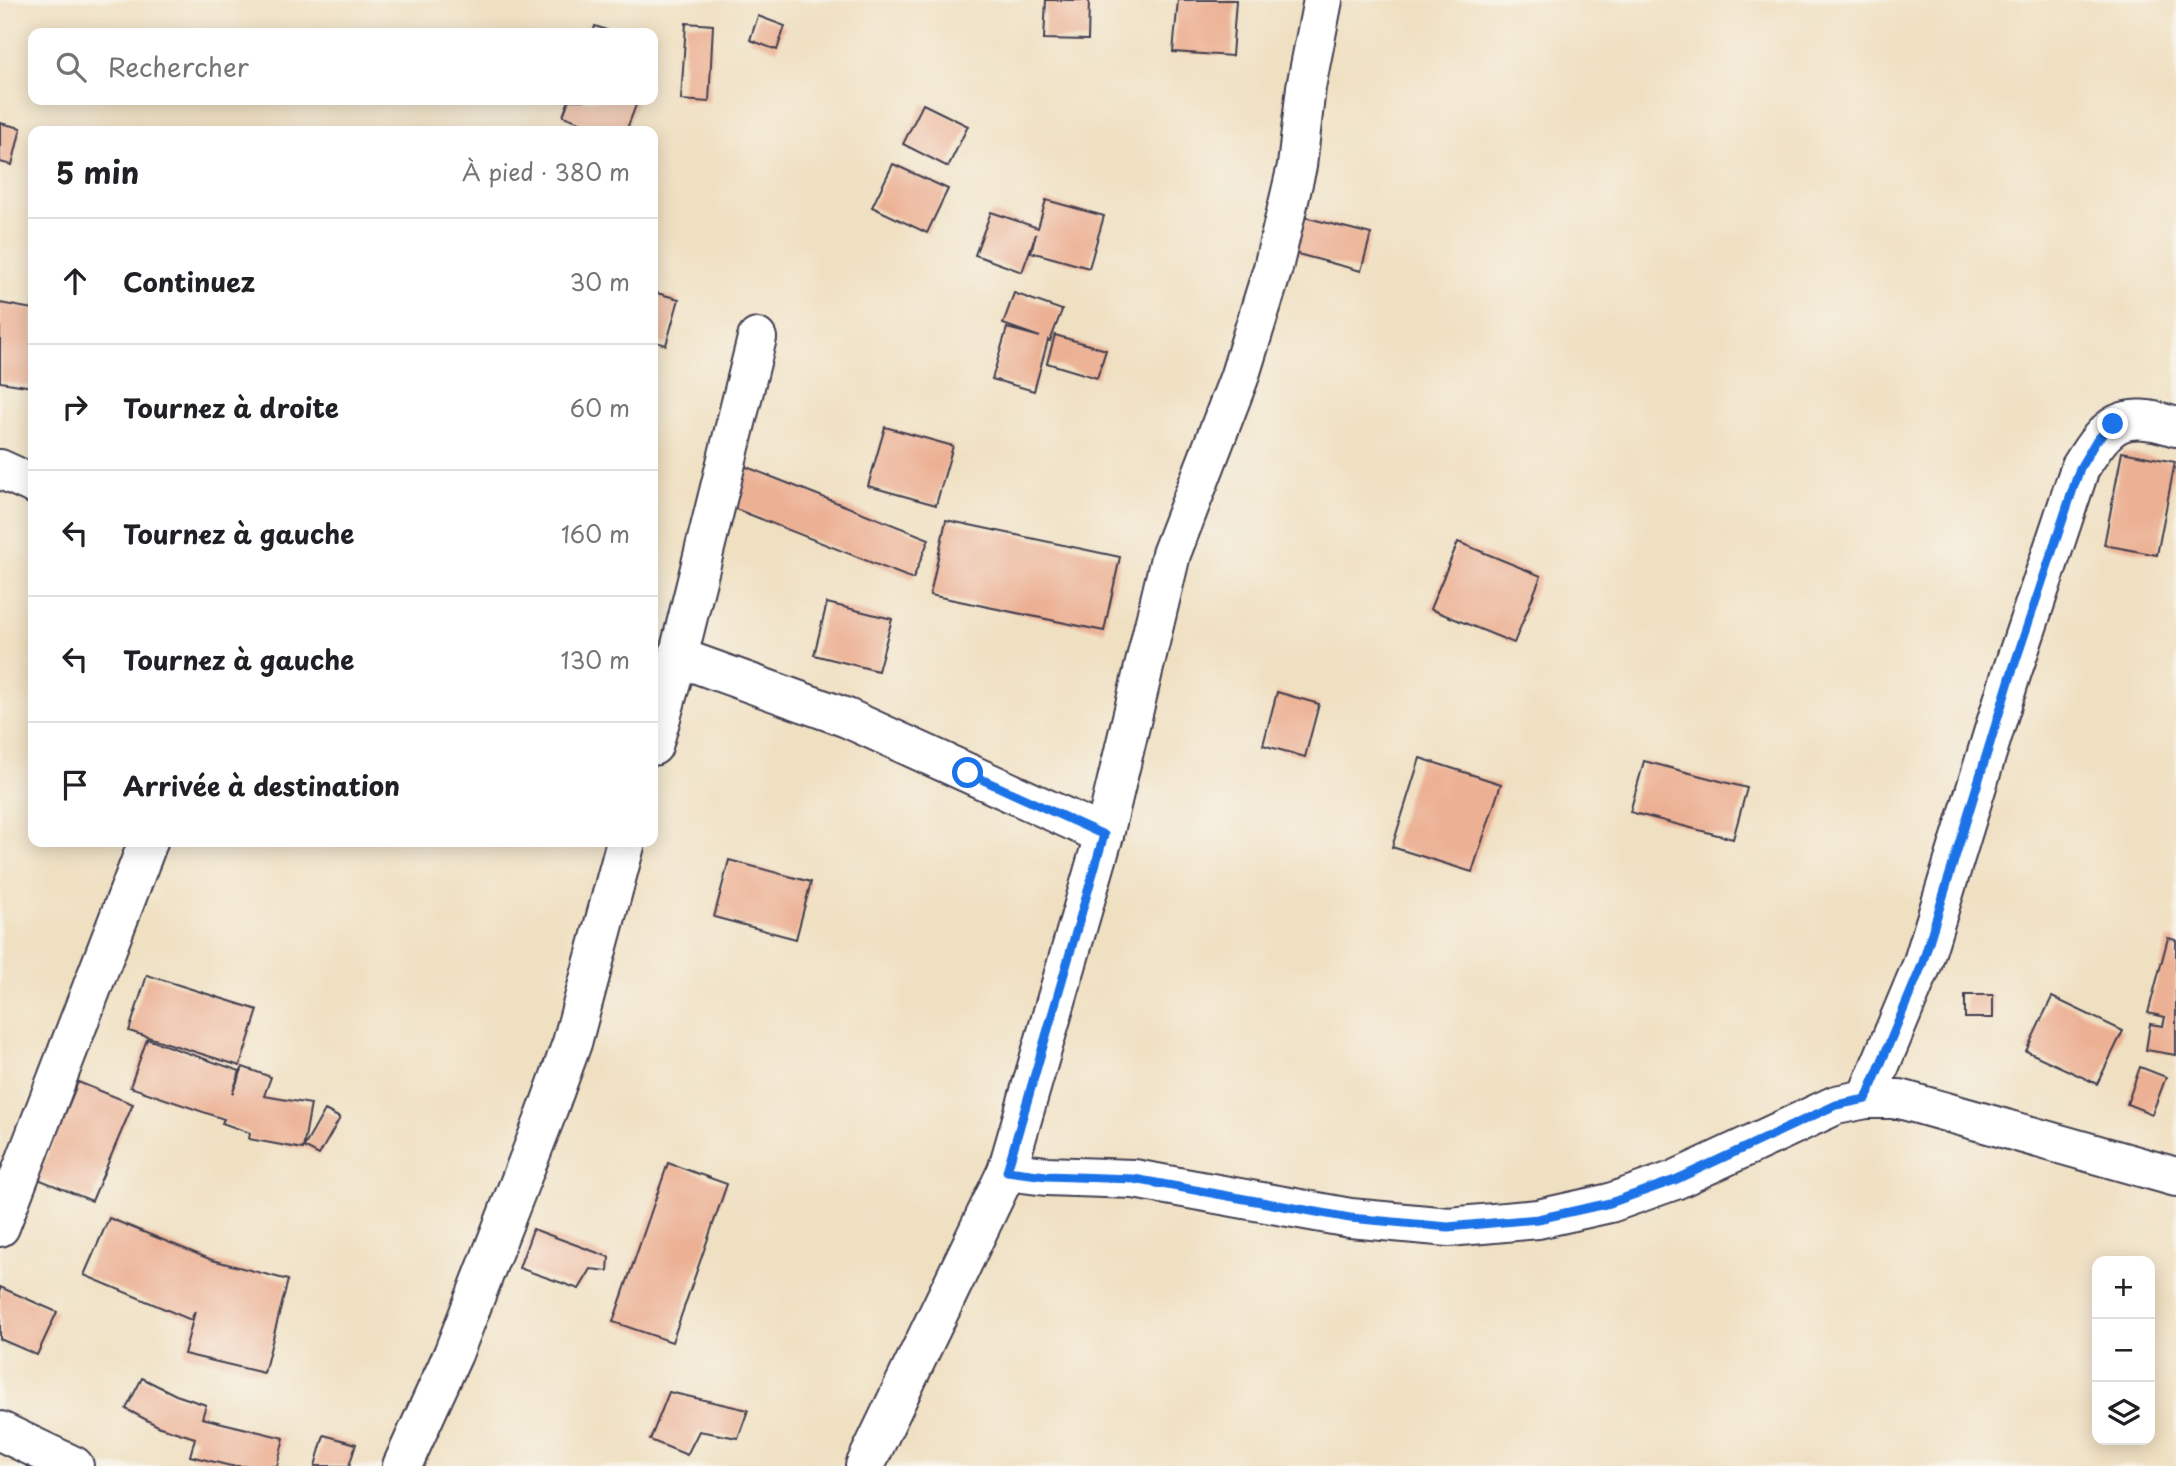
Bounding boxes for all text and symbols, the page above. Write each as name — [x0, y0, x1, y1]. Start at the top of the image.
search box — [28, 28, 658, 105]
text: Rechercher — [108, 47, 249, 86]
icon: search — [52, 48, 90, 86]
text: 5 min — [56, 149, 139, 194]
text: À pied · 380 m — [462, 154, 630, 189]
icon: ahead — [56, 262, 94, 300]
text: Continuez — [123, 262, 255, 301]
text: 30 m — [569, 264, 630, 299]
icon: right — [56, 388, 94, 426]
text: Tournez à droite — [123, 388, 339, 427]
text: 60 m — [570, 390, 630, 425]
route end — [2097, 408, 2128, 439]
icon: left — [56, 514, 94, 552]
text: Tournez à gauche — [123, 514, 354, 553]
text: 160 m — [561, 516, 630, 551]
icon: left — [56, 640, 94, 678]
text: Tournez à gauche — [123, 640, 354, 679]
text: 130 m — [560, 642, 630, 677]
route start — [952, 757, 983, 788]
icon: arrive — [56, 766, 94, 804]
text: Arrivée à destination — [123, 766, 400, 805]
map controls — [2092, 1256, 2155, 1445]
button: + — [2092, 1256, 2155, 1319]
button: − — [2092, 1319, 2155, 1382]
button: layers — [2092, 1382, 2155, 1445]

